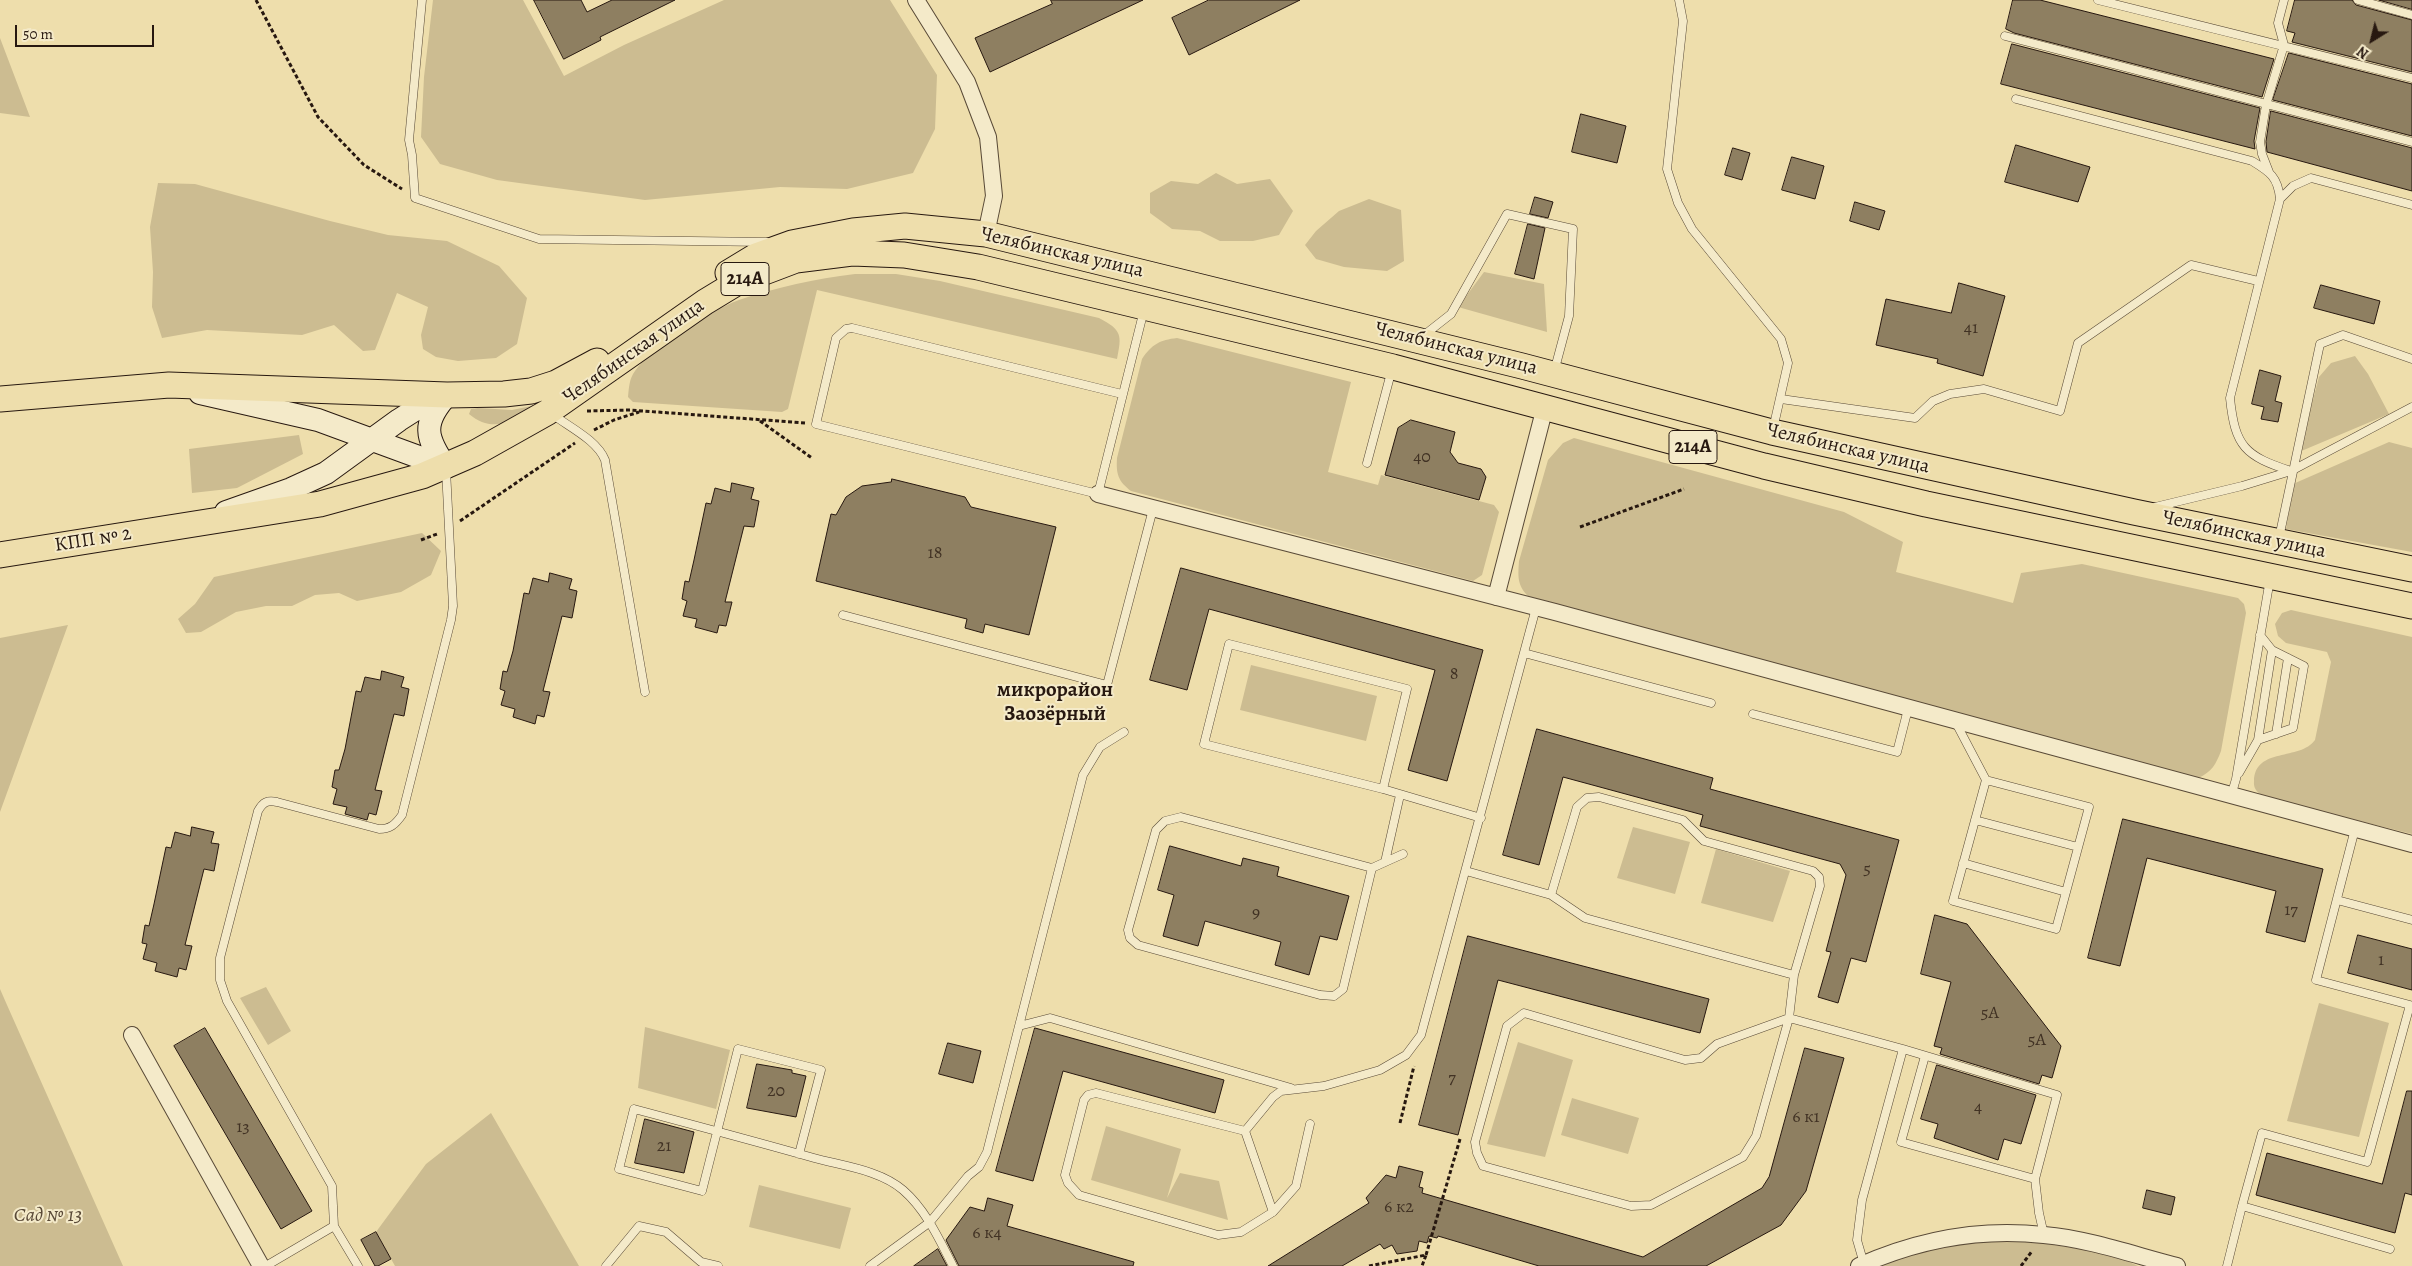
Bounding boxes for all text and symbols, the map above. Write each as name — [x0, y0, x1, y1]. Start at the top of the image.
scale bar — [18, 15, 156, 47]
north arrow — [2347, 15, 2397, 65]
text: 50 m — [23, 24, 53, 44]
text: N — [2353, 42, 2373, 63]
street label: Челябинская улица — [978, 223, 1146, 283]
road number: 214А — [721, 262, 769, 296]
street label: Челябинская улица — [559, 294, 709, 410]
street label: Челябинская улица — [1372, 317, 1540, 381]
house number: 41 — [1964, 318, 1978, 340]
street label: Челябинская улица — [1764, 419, 1932, 479]
road number: 214А — [1669, 431, 1717, 464]
house number: 40 — [1413, 447, 1431, 469]
street label: Челябинская улица — [2160, 506, 2328, 564]
street label: КПП № 2 — [53, 522, 133, 558]
house number: 18 — [928, 543, 942, 565]
house number: 8 — [1450, 664, 1458, 686]
district label: микрорайон Заозёрный — [997, 678, 1113, 728]
house number: 5 — [1863, 859, 1871, 881]
house number: 17 — [2284, 900, 2298, 922]
house number: 9 — [1252, 903, 1260, 925]
house number: 1 — [2378, 950, 2384, 972]
house number: 5А — [1981, 1003, 1999, 1025]
house number: 5А — [2028, 1030, 2046, 1052]
house number: 7 — [1448, 1068, 1456, 1090]
house number: 20 — [767, 1081, 785, 1103]
house number: 4 — [1974, 1097, 1982, 1119]
house number: 6 к1 — [1792, 1107, 1820, 1129]
house number: 13 — [236, 1117, 250, 1139]
house number: 21 — [657, 1136, 671, 1158]
house number: 6 к2 — [1384, 1197, 1414, 1219]
park label: Сад № 13 — [14, 1204, 82, 1228]
house number: 6 к4 — [972, 1223, 1002, 1245]

